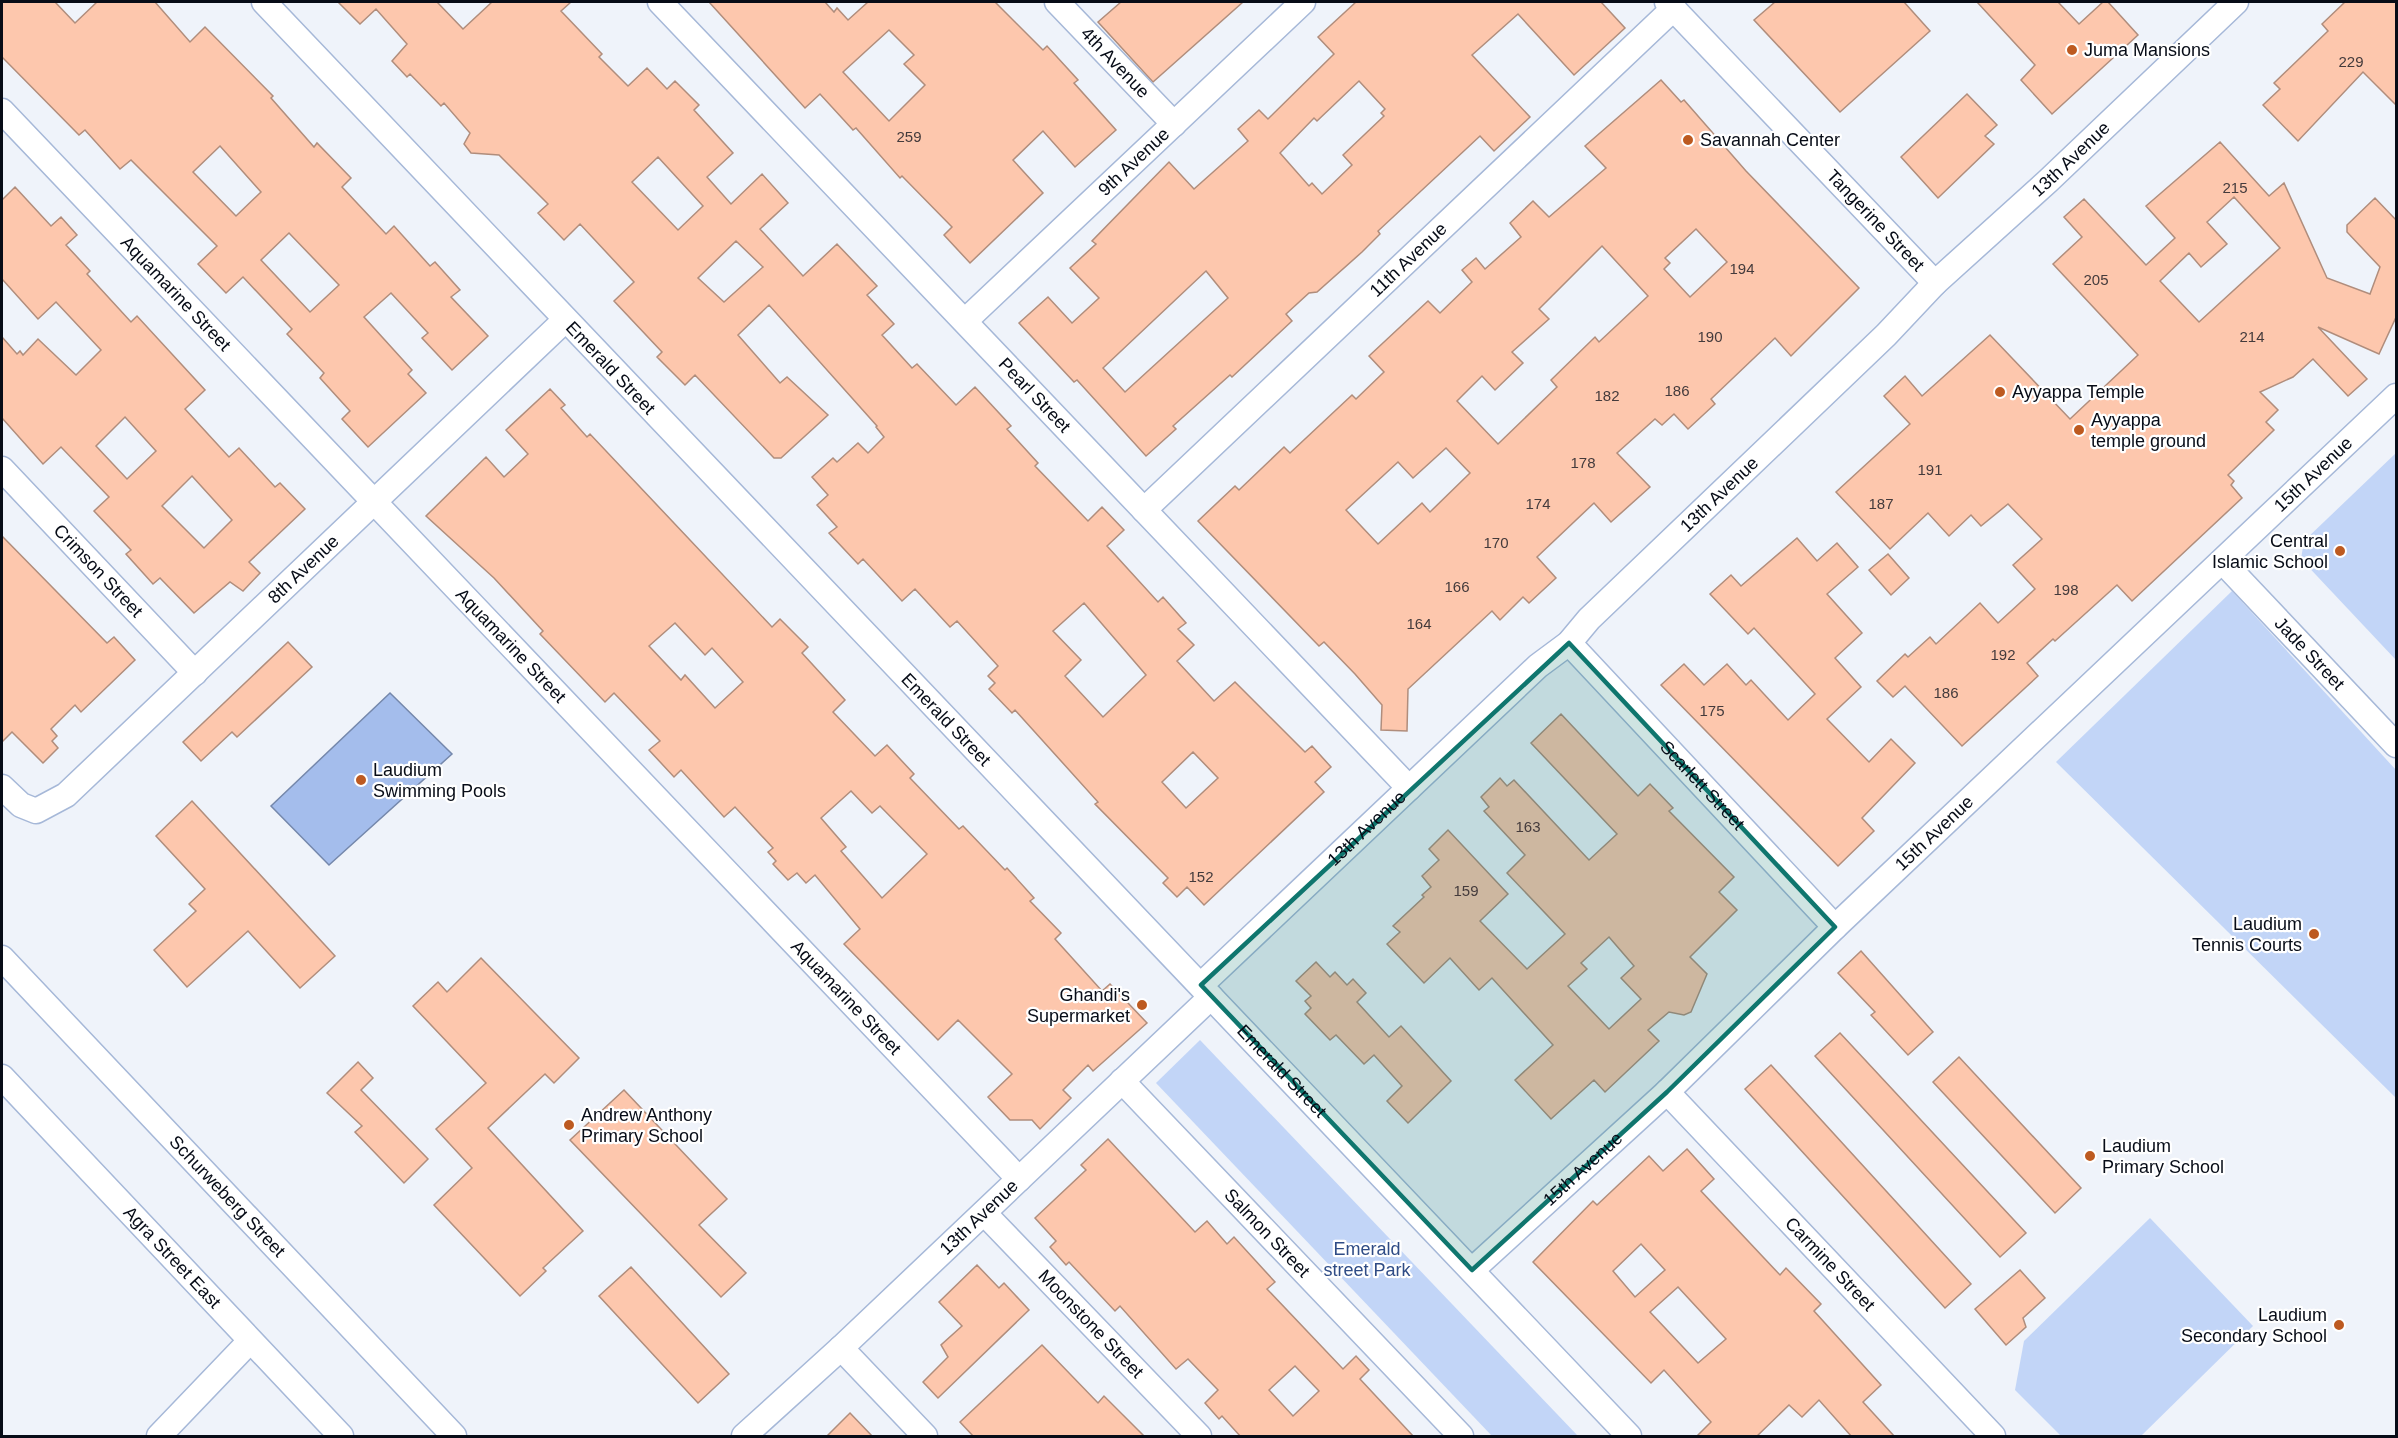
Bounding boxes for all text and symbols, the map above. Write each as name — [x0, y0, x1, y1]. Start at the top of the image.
street label: 4th Avenue — [1077, 23, 1153, 102]
place label: Juma Mansions — [2084, 40, 2210, 60]
marker: Juma Mansions — [2065, 43, 2079, 57]
house number: 229 — [2338, 53, 2364, 70]
street label: 13th Avenue — [2028, 118, 2114, 201]
street label: 9th Avenue — [1094, 124, 1173, 200]
house number: 259 — [896, 128, 922, 145]
place label: Savannah Center — [1700, 130, 1840, 150]
marker: Savannah Center — [1681, 133, 1695, 147]
street label: Tangerine Street — [1823, 166, 1928, 275]
house number: 215 — [2222, 179, 2248, 196]
street label: 11th Avenue — [1366, 219, 1451, 301]
street label: Aquamarine Street — [117, 232, 235, 355]
house number: 194 — [1729, 260, 1755, 277]
house number: 205 — [2083, 271, 2109, 288]
street label: Emerald Street — [562, 318, 659, 418]
house number: 190 — [1697, 328, 1723, 345]
house number: 214 — [2239, 328, 2265, 345]
street label: Pearl Street — [995, 354, 1075, 436]
house number: 186 — [1664, 382, 1690, 399]
place label: Ayyappa Temple — [2012, 382, 2144, 402]
marker: Ayyappa Temple — [1993, 385, 2007, 399]
house number: 182 — [1594, 387, 1620, 404]
place label: Ayyappa temple ground — [2091, 410, 2206, 451]
marker: Ayyappa temple ground — [2072, 423, 2086, 437]
street label: 15th Avenue — [2270, 433, 2356, 516]
street label: 13th Avenue — [1676, 453, 1762, 536]
house number: 178 — [1570, 454, 1596, 471]
house number: 191 — [1917, 461, 1943, 478]
house number: 174 — [1525, 495, 1551, 512]
house number: 187 — [1868, 495, 1894, 512]
street label: Crimson Street — [50, 520, 147, 621]
street label: 8th Avenue — [264, 531, 343, 607]
place label: Central Islamic School — [2212, 531, 2328, 572]
house number: 170 — [1483, 534, 1509, 551]
marker: Central Islamic School — [2333, 544, 2347, 558]
house number: 166 — [1444, 578, 1470, 595]
house number: 198 — [2053, 581, 2079, 598]
street label: Aquamarine Street — [452, 584, 570, 707]
street label: Jade Street — [2271, 613, 2348, 694]
house number: 164 — [1406, 615, 1432, 632]
house number: 192 — [1990, 646, 2016, 663]
street label: Emerald Street — [897, 669, 995, 770]
house number: 186 — [1933, 684, 1959, 701]
house number: 175 — [1699, 702, 1725, 719]
street label: Scarlett Street — [1656, 737, 1749, 834]
place label: Laudium Swimming Pools — [373, 760, 506, 801]
marker: Laudium Swimming Pools — [354, 773, 368, 787]
street label: 13th Avenue — [1323, 787, 1410, 870]
street label: 15th Avenue — [1891, 792, 1977, 875]
house number: 163 — [1515, 818, 1541, 835]
house number: 152 — [1188, 868, 1214, 885]
house number: 159 — [1453, 882, 1479, 899]
place label: Laudium Tennis Courts — [2192, 914, 2302, 955]
marker: Laudium Tennis Courts — [2307, 927, 2321, 941]
street label: Aquamarine Street — [787, 936, 905, 1059]
place label: Ghandi's Supermarket — [1027, 985, 1130, 1026]
marker: Ghandi's Supermarket — [1135, 998, 1149, 1012]
street label: Emerald Street — [1233, 1021, 1330, 1121]
place label: Andrew Anthony Primary School — [581, 1105, 712, 1146]
marker: Andrew Anthony Primary School — [562, 1118, 576, 1132]
street label: 15th Avenue — [1539, 1128, 1626, 1210]
street label: Schurweberg Street — [165, 1132, 289, 1261]
place label: Laudium Primary School — [2102, 1136, 2224, 1177]
marker: Laudium Primary School — [2083, 1149, 2097, 1163]
street label: 13th Avenue — [936, 1176, 1022, 1259]
street label: Salmon Street — [1220, 1185, 1314, 1281]
street label: Agra Street East — [120, 1202, 225, 1312]
street label: Carmine Street — [1781, 1213, 1879, 1315]
park label: Emerald street Park — [1323, 1239, 1412, 1280]
street label: Moonstone Street — [1034, 1266, 1147, 1382]
place label: Laudium Secondary School — [2181, 1305, 2327, 1346]
marker: Laudium Secondary School — [2332, 1318, 2346, 1332]

